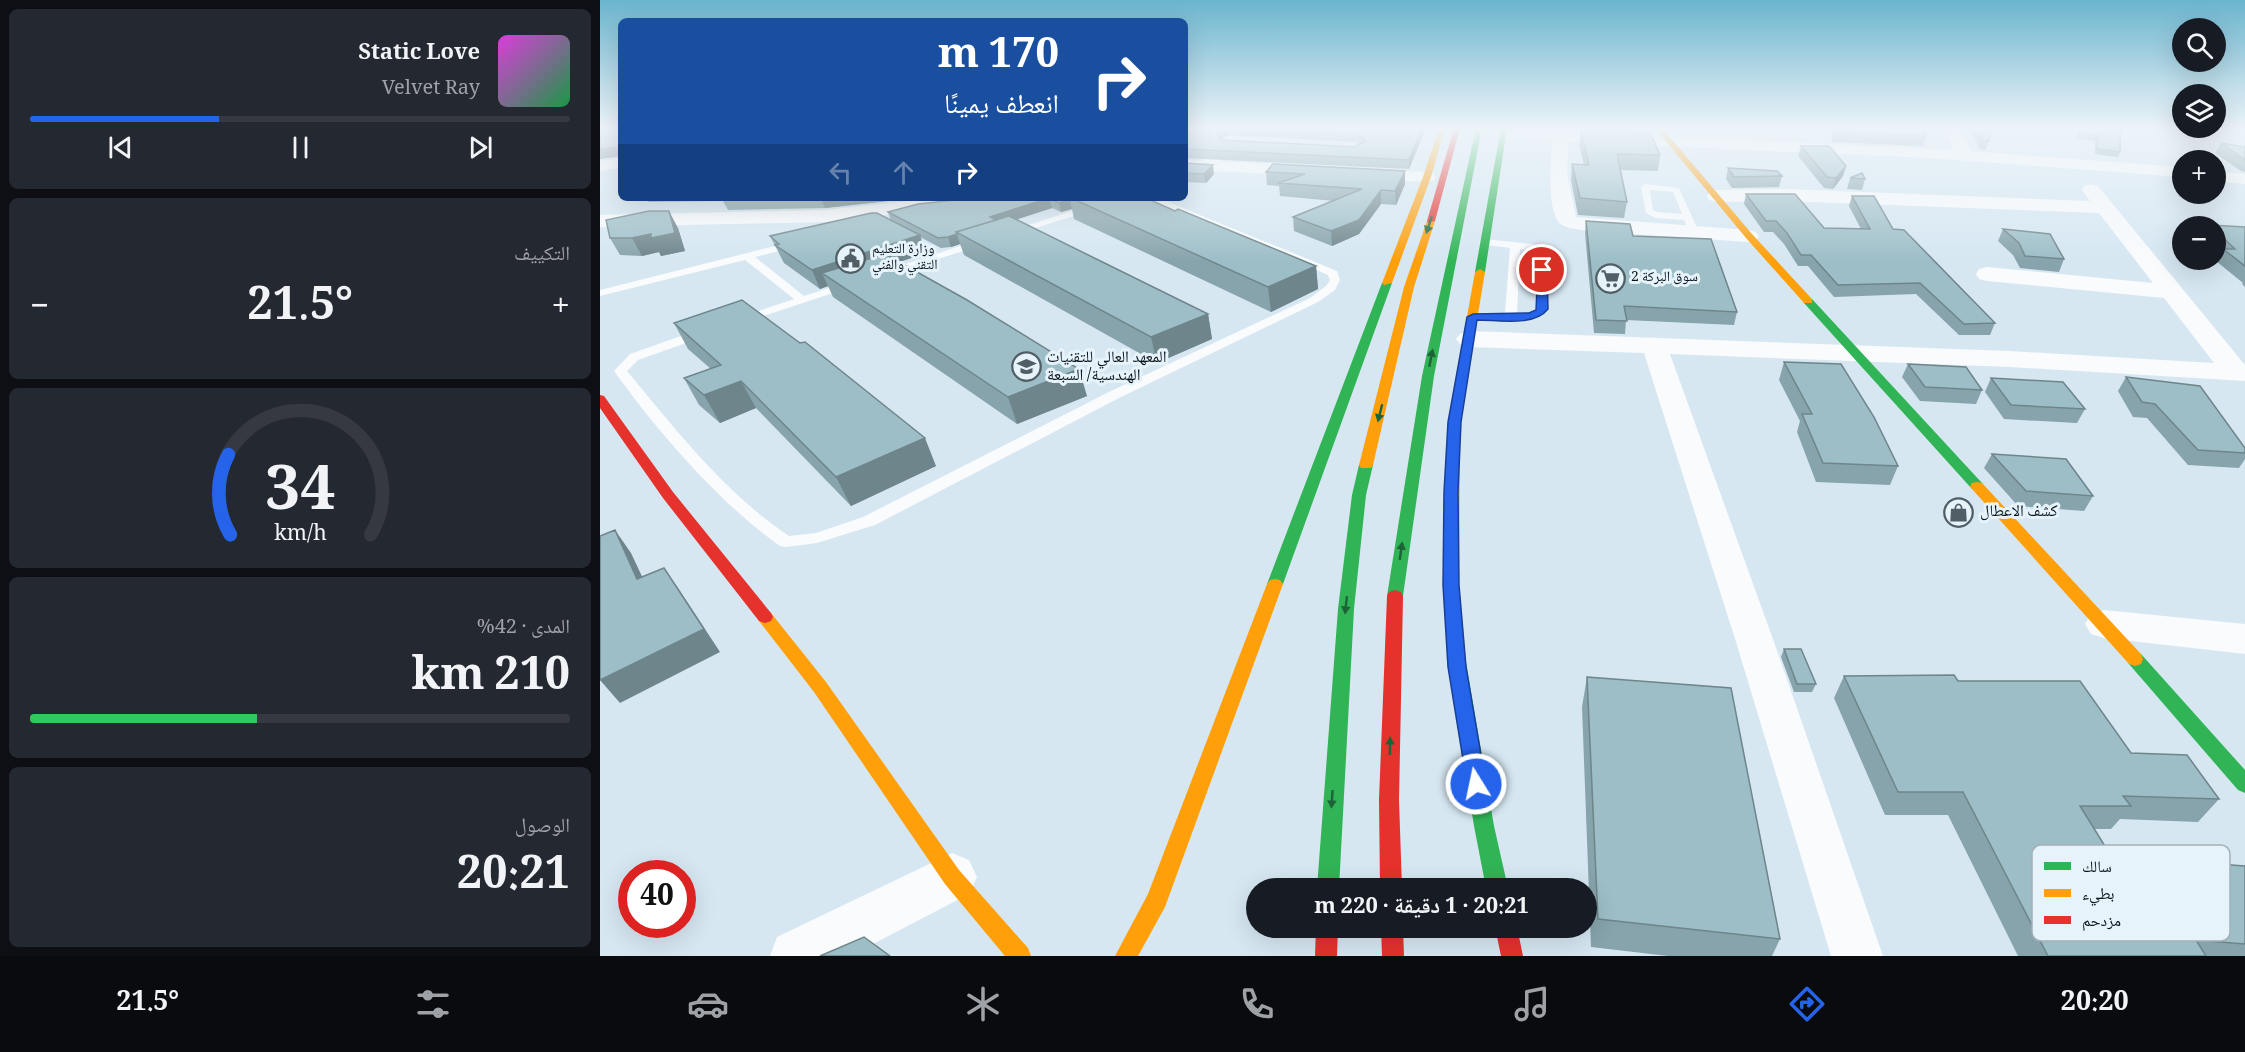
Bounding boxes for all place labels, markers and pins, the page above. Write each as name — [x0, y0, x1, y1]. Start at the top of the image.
place label: وزارة التعليم التقني والفني — [872, 238, 938, 278]
public building icon: وزارة التعليم التقني والفني — [835, 242, 867, 274]
pin — [1516, 244, 1567, 295]
supermarket icon: سوق البركة 2 — [1594, 262, 1626, 294]
place label: سوق البركة 2 — [1631, 266, 1698, 290]
place label: المعهد العالي للتقنيات الهندسية/ السبعة — [1047, 345, 1167, 390]
school or university icon: المعهد العالي للتقنيات الهندسية/ السبعة — [1010, 351, 1042, 383]
shop icon: كشف الاعطال — [1943, 496, 1975, 528]
place label: كشف الاعطال — [1980, 499, 2058, 526]

